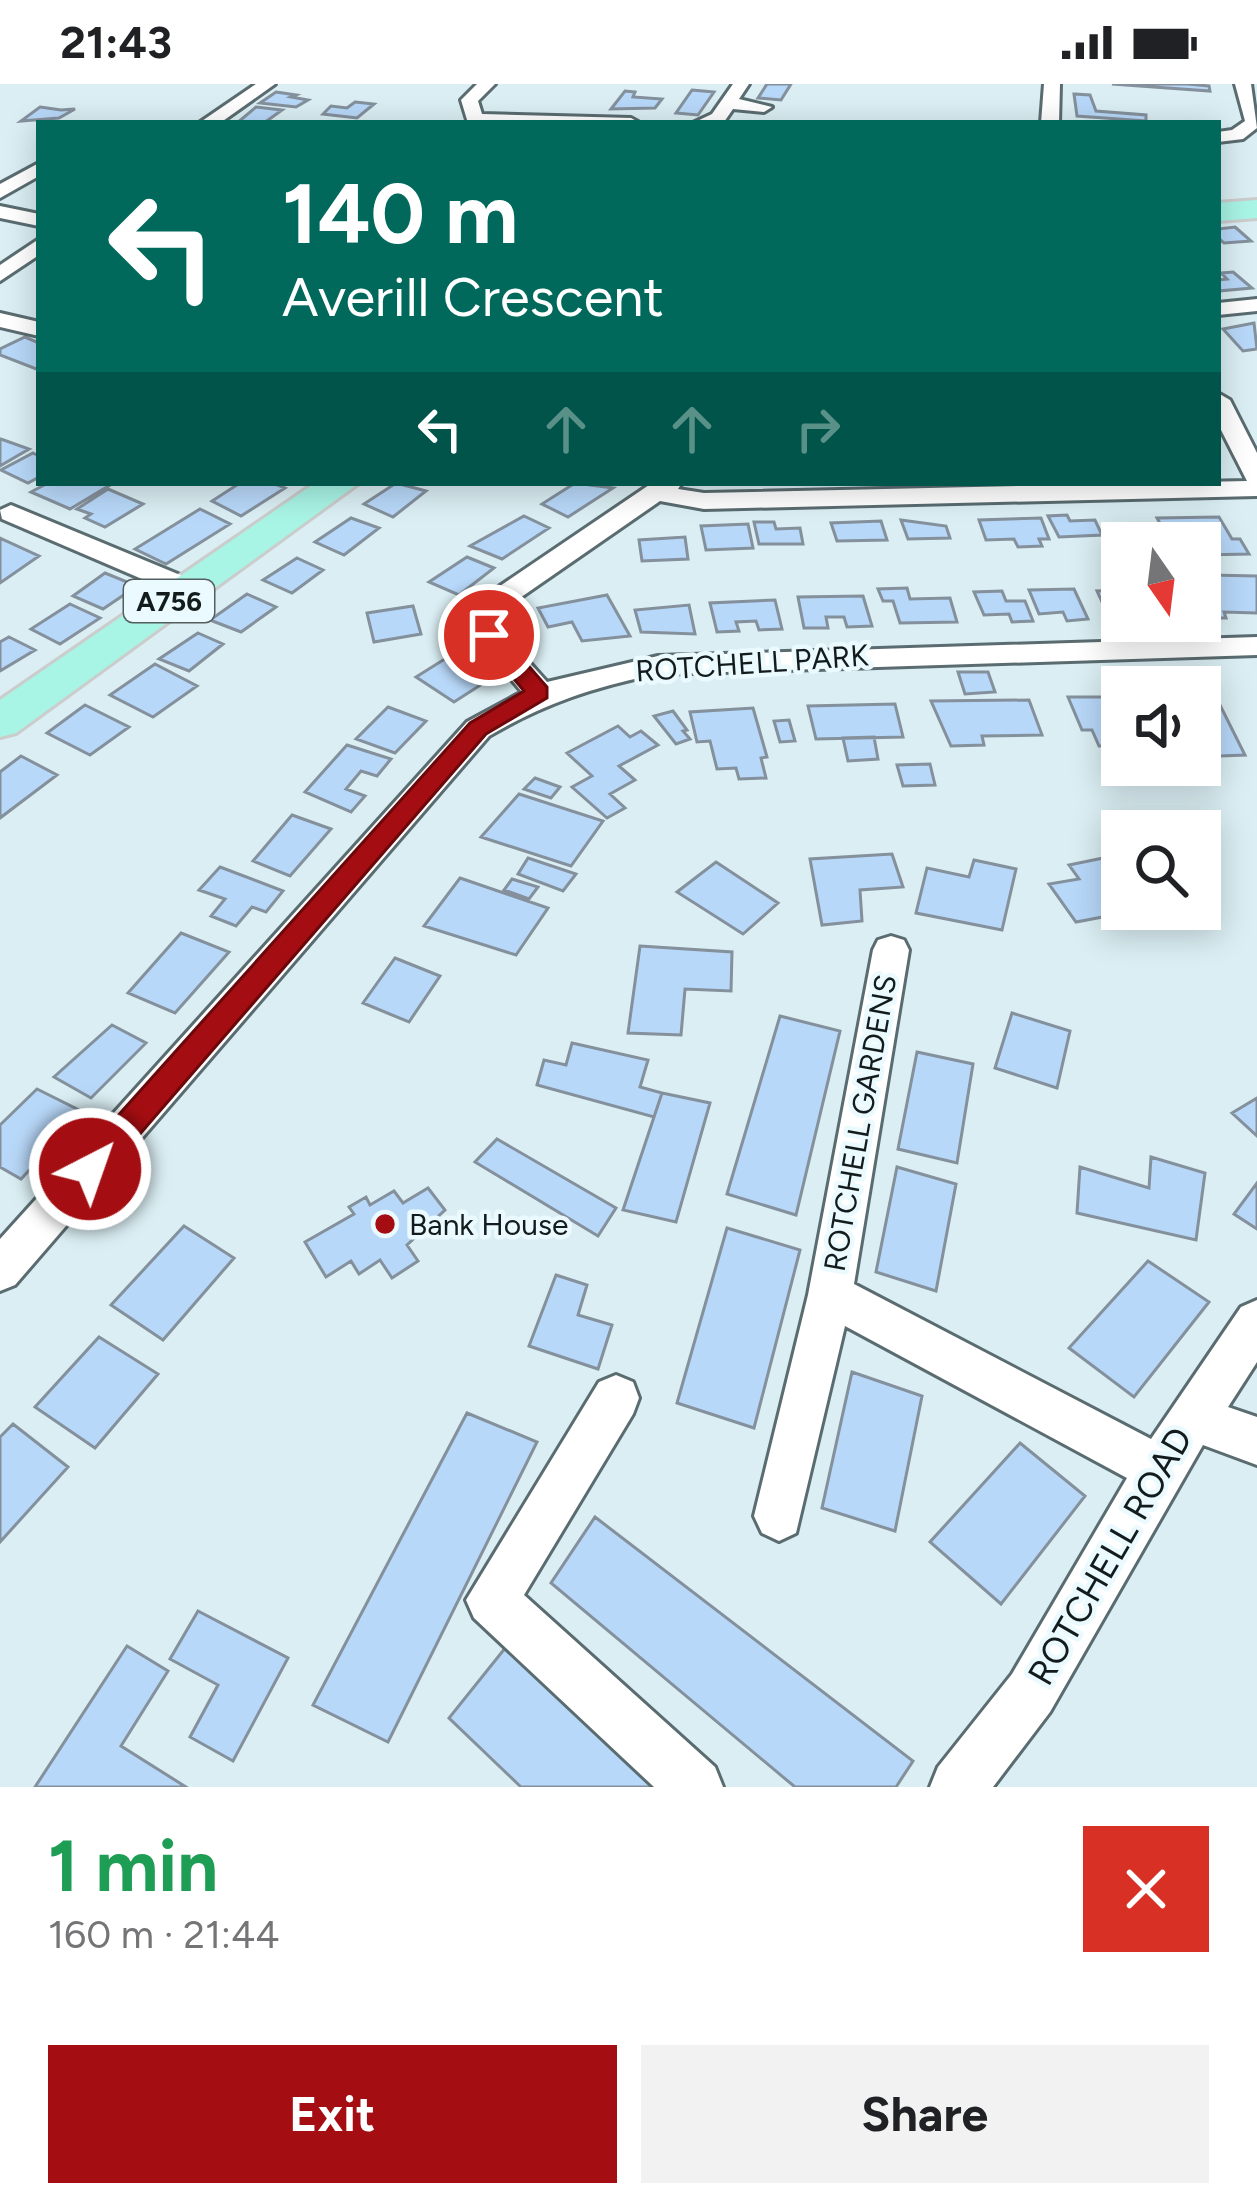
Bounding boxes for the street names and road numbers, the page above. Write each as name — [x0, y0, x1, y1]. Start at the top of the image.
road number: A756 — [124, 580, 214, 622]
street label: ROTCHELL PARK — [634, 636, 871, 690]
street label: ROTCHELL GARDENS — [816, 972, 904, 1274]
street label: ROTCHELL ROAD — [1019, 1420, 1201, 1692]

